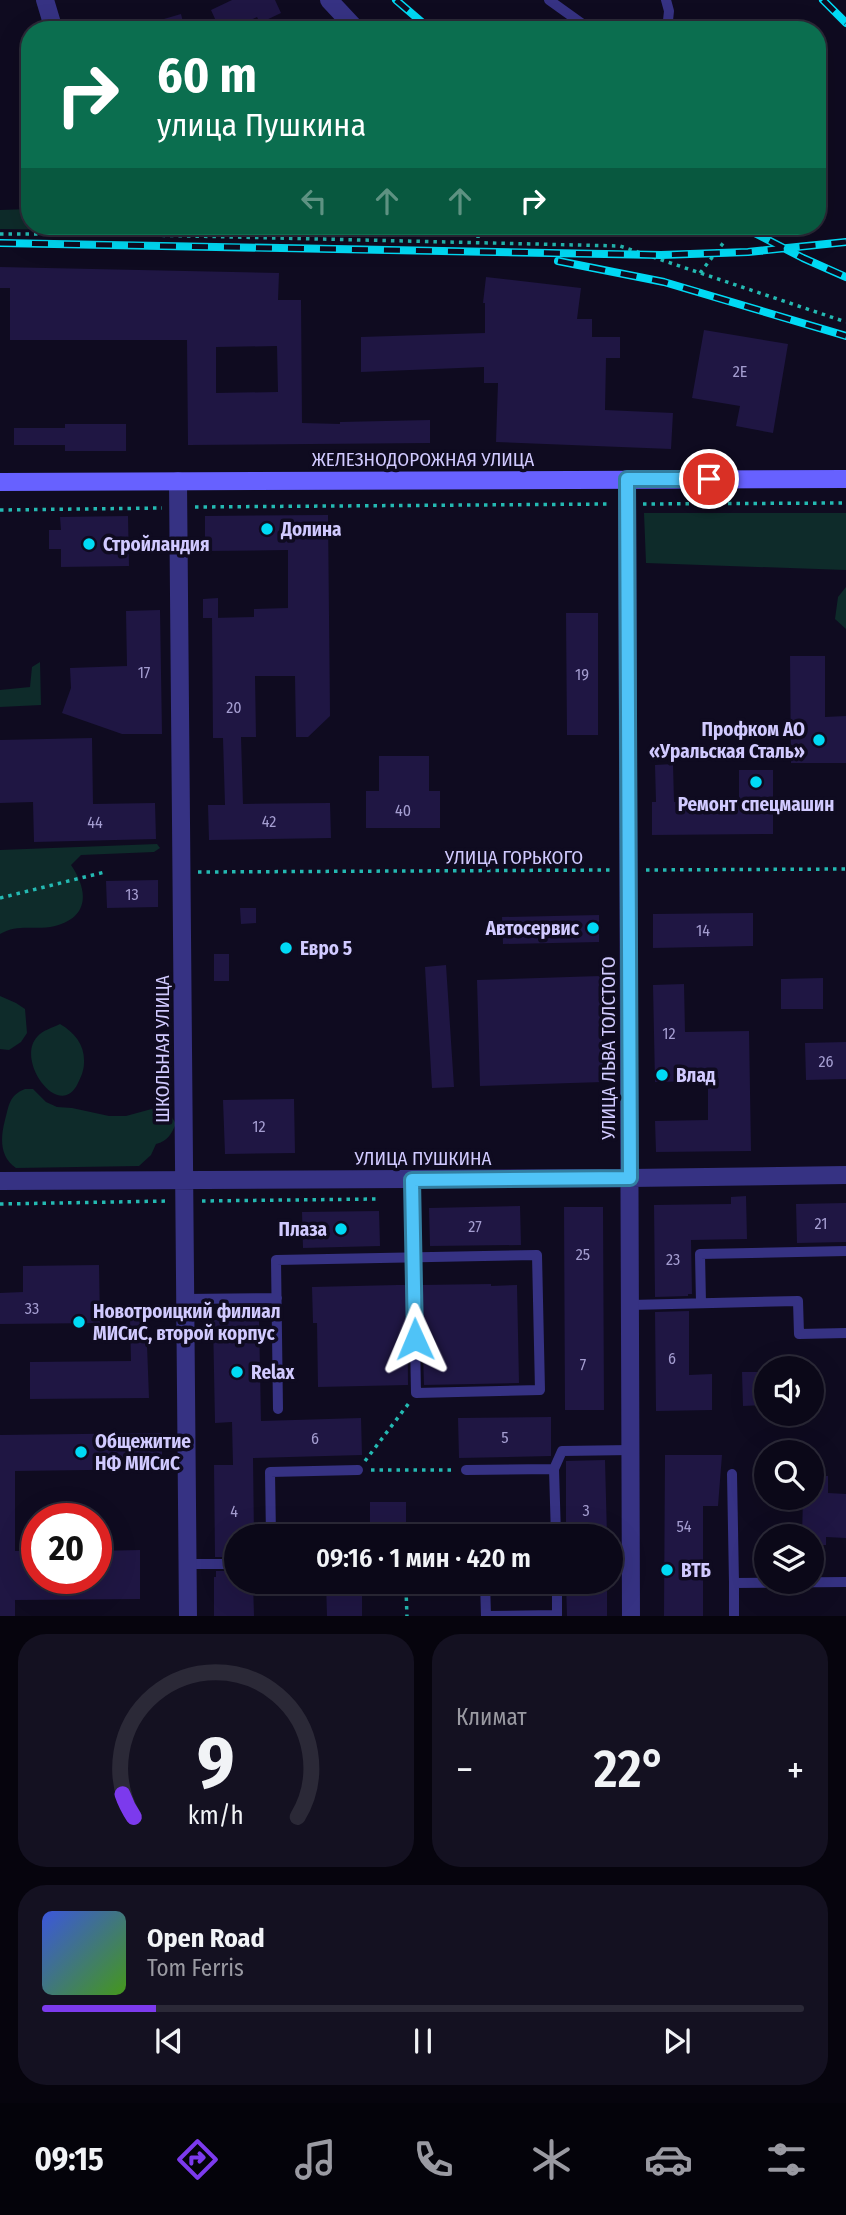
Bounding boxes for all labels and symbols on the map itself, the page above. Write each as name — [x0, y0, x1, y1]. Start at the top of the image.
house number: 2Е — [733, 362, 747, 381]
street label: ЖЕЛЕЗНОДОРОЖНАЯ УЛИЦА — [312, 448, 534, 471]
pin — [679, 449, 739, 509]
place label: Долина — [280, 518, 341, 541]
marker: Долина — [259, 521, 275, 537]
place label: Стройландия — [103, 533, 210, 556]
marker: Стройландия — [81, 536, 97, 552]
house number: 17 — [138, 663, 151, 682]
house number: 19 — [575, 665, 589, 684]
house number: 20 — [226, 698, 242, 717]
place label: Профком АО «Уральская Сталь» — [649, 718, 805, 763]
marker: Профком АО «Уральская Сталь» — [811, 732, 827, 748]
marker: Ремонт спецмашин — [748, 774, 764, 790]
place label: Ремонт спецмашин — [678, 793, 834, 816]
house number: 40 — [395, 801, 411, 820]
house number: 42 — [262, 812, 276, 831]
house number: 44 — [87, 813, 103, 832]
street label: УЛИЦА ГОРЬКОГО — [444, 846, 583, 869]
house number: 13 — [125, 885, 139, 904]
place label: Автосервис — [485, 917, 580, 940]
marker: Автосервис — [585, 920, 601, 936]
house number: 14 — [696, 921, 710, 940]
place label: Евро 5 — [300, 937, 352, 960]
marker: Евро 5 — [278, 940, 294, 956]
street label: УЛИЦА ЛЬВА ТОЛСТОГО — [597, 956, 620, 1141]
street label: ШКОЛЬНАЯ УЛИЦА — [151, 975, 174, 1123]
house number: 12 — [662, 1024, 676, 1043]
house number: 26 — [819, 1052, 834, 1071]
place label: Влад — [676, 1064, 716, 1087]
marker: Влад — [654, 1067, 670, 1083]
house number: 12 — [252, 1117, 266, 1136]
street label: УЛИЦА ПУШКИНА — [353, 1147, 492, 1170]
house number: 21 — [815, 1214, 827, 1233]
house number: 27 — [468, 1217, 482, 1236]
place label: Плаза — [279, 1218, 327, 1241]
marker: Плаза — [333, 1221, 349, 1237]
house number: 25 — [576, 1245, 590, 1264]
house number: 23 — [666, 1250, 680, 1269]
house number: 33 — [25, 1299, 39, 1318]
place label: Новотроицкий филиал МИСиС, второй корпус — [93, 1300, 280, 1345]
position arrow — [378, 1302, 452, 1376]
marker: Новотроицкий филиал МИСиС, второй корпус — [71, 1314, 87, 1330]
house number: 6 — [668, 1349, 676, 1368]
house number: 7 — [580, 1355, 587, 1374]
place label: Relax — [251, 1361, 296, 1384]
marker: Relax — [229, 1364, 245, 1380]
house number: 5 — [501, 1428, 509, 1447]
house number: 6 — [311, 1429, 319, 1448]
place label: Общежитие НФ МИСиС — [95, 1430, 191, 1475]
marker: Общежитие НФ МИСиС — [73, 1444, 89, 1460]
house number: 3 — [582, 1501, 590, 1520]
house number: 4 — [230, 1502, 238, 1521]
speed limit sign: 20 — [21, 1503, 112, 1594]
house number: 54 — [676, 1517, 692, 1536]
place label: ВТБ — [681, 1559, 712, 1582]
marker: ВТБ — [659, 1562, 675, 1578]

